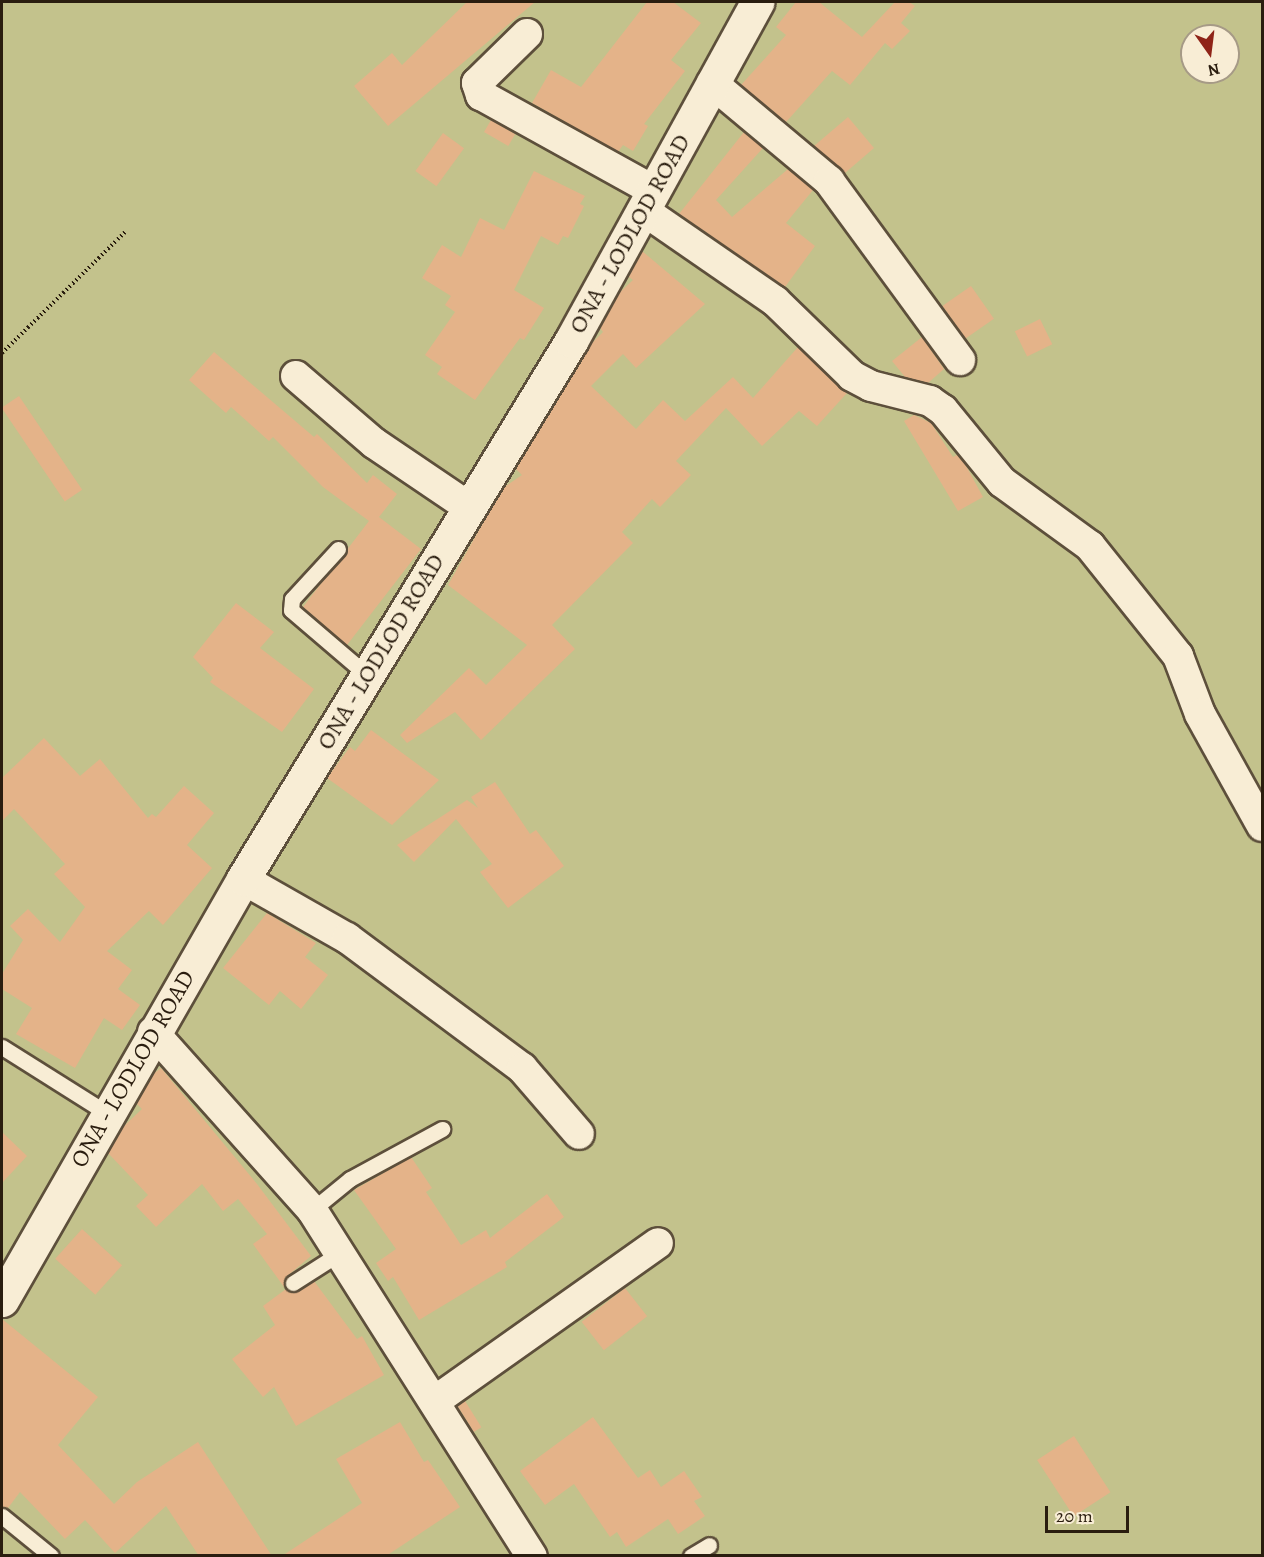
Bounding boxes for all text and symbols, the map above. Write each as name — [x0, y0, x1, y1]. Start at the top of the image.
north arrow — [1180, 24, 1240, 84]
text: N — [1206, 57, 1222, 82]
street label: ONA - LODLOD ROAD — [563, 129, 697, 339]
street label: ONA - LODLOD ROAD — [311, 549, 451, 755]
street label: ONA - LODLOD ROAD — [65, 965, 201, 1173]
scale bar — [1048, 1494, 1132, 1532]
text: 20 m — [1056, 1504, 1093, 1528]

